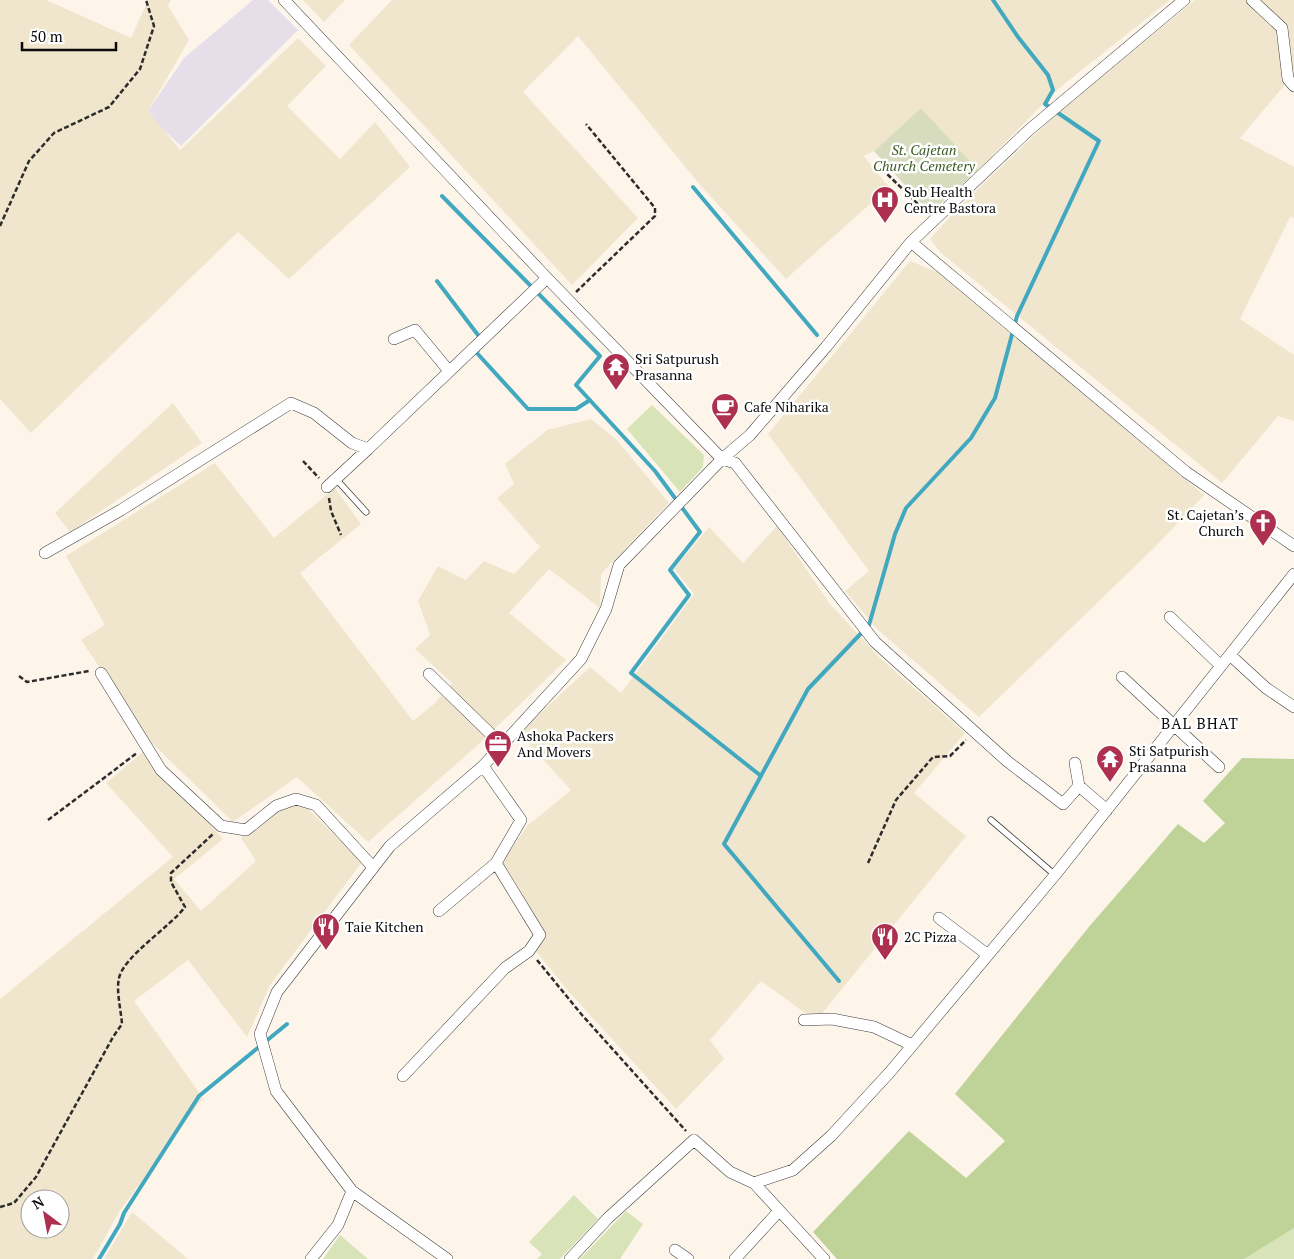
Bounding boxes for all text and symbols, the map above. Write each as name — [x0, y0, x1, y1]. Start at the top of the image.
scale bar — [22, 20, 116, 52]
text: 50 m — [30, 26, 63, 46]
park label: St. Cajetan Church Cemetery — [873, 140, 976, 175]
place label: Sub Health Centre Bastora — [904, 182, 996, 217]
hospital icon: Sub Health Centre Bastora — [870, 185, 900, 224]
place label: Sri Satpurush Prasanna — [635, 349, 719, 384]
temple icon: Sri Satpurush Prasanna — [601, 352, 631, 391]
cafe icon: Cafe Niharika — [710, 392, 740, 431]
place label: Cafe Niharika — [744, 397, 829, 416]
place label: St. Cajetan’s Church — [1167, 505, 1244, 540]
church icon: St. Cajetan’s Church — [1248, 508, 1278, 547]
district label: BAL BHAT — [1161, 713, 1239, 733]
place label: Ashoka Packers And Movers — [517, 726, 614, 761]
office icon: Ashoka Packers And Movers — [483, 729, 513, 768]
place label: Sti Satpurish Prasanna — [1129, 741, 1209, 776]
temple icon: Sti Satpurish Prasanna — [1095, 744, 1125, 783]
restaurant icon: Taie Kitchen — [311, 912, 341, 951]
place label: Taie Kitchen — [345, 917, 424, 936]
restaurant icon: 2C Pizza — [870, 922, 900, 961]
place label: 2C Pizza — [904, 927, 957, 946]
north arrow — [20, 1189, 70, 1239]
text: N — [28, 1191, 48, 1213]

